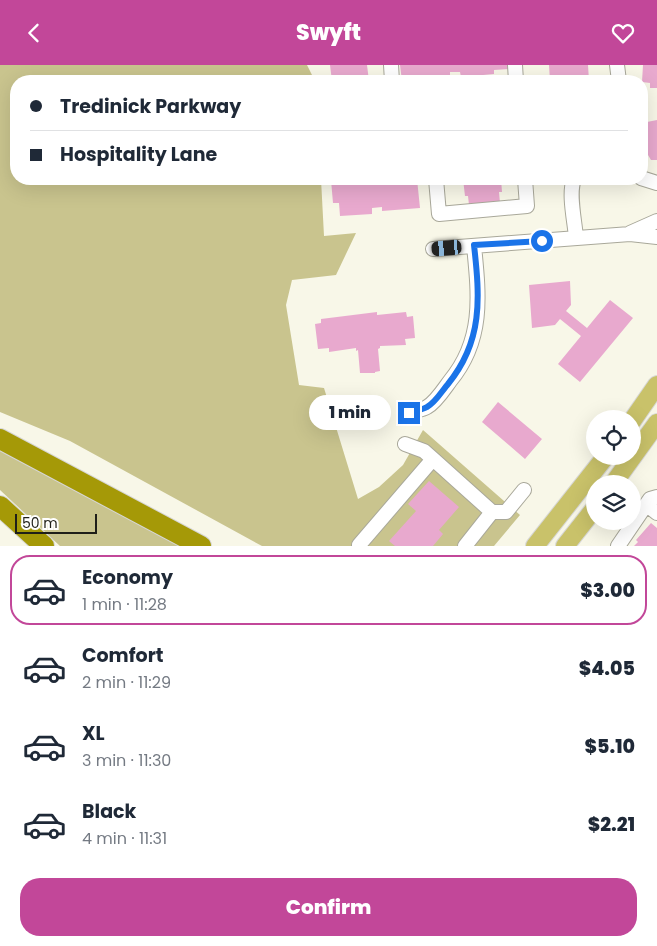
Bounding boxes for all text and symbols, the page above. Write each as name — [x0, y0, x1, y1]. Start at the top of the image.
text: Swyft — [296, 17, 361, 48]
icon: back — [20, 19, 48, 47]
icon: heart — [609, 19, 637, 47]
text: Tredinick Parkway — [60, 93, 241, 120]
text: Hospitality Lane — [60, 141, 217, 168]
route start — [531, 230, 553, 252]
car — [431, 239, 462, 257]
callout: 1 min — [309, 395, 392, 431]
text: 1 min — [329, 401, 371, 424]
route end — [398, 402, 420, 424]
map controls — [586, 410, 641, 530]
button: locate — [586, 410, 641, 465]
button: layers — [586, 475, 641, 530]
scale bar — [15, 511, 98, 534]
text: 50 m — [22, 513, 58, 533]
text: Economy — [82, 564, 173, 591]
icon: car — [22, 568, 67, 613]
text: $3.00 — [580, 577, 635, 604]
text: 1 min · 11:28 — [82, 593, 167, 616]
text: Comfort — [82, 642, 164, 669]
icon: car — [22, 646, 67, 691]
text: $4.05 — [579, 655, 635, 682]
text: 2 min · 11:29 — [82, 671, 171, 694]
text: XL — [82, 720, 105, 747]
icon: car — [22, 724, 67, 769]
text: $5.10 — [584, 733, 635, 760]
text: 3 min · 11:30 — [82, 749, 171, 772]
text: Black — [82, 798, 136, 825]
icon: car — [22, 802, 67, 847]
text: $2.21 — [588, 811, 635, 838]
text: 4 min · 11:31 — [82, 827, 167, 850]
button: Confirm — [20, 878, 637, 936]

